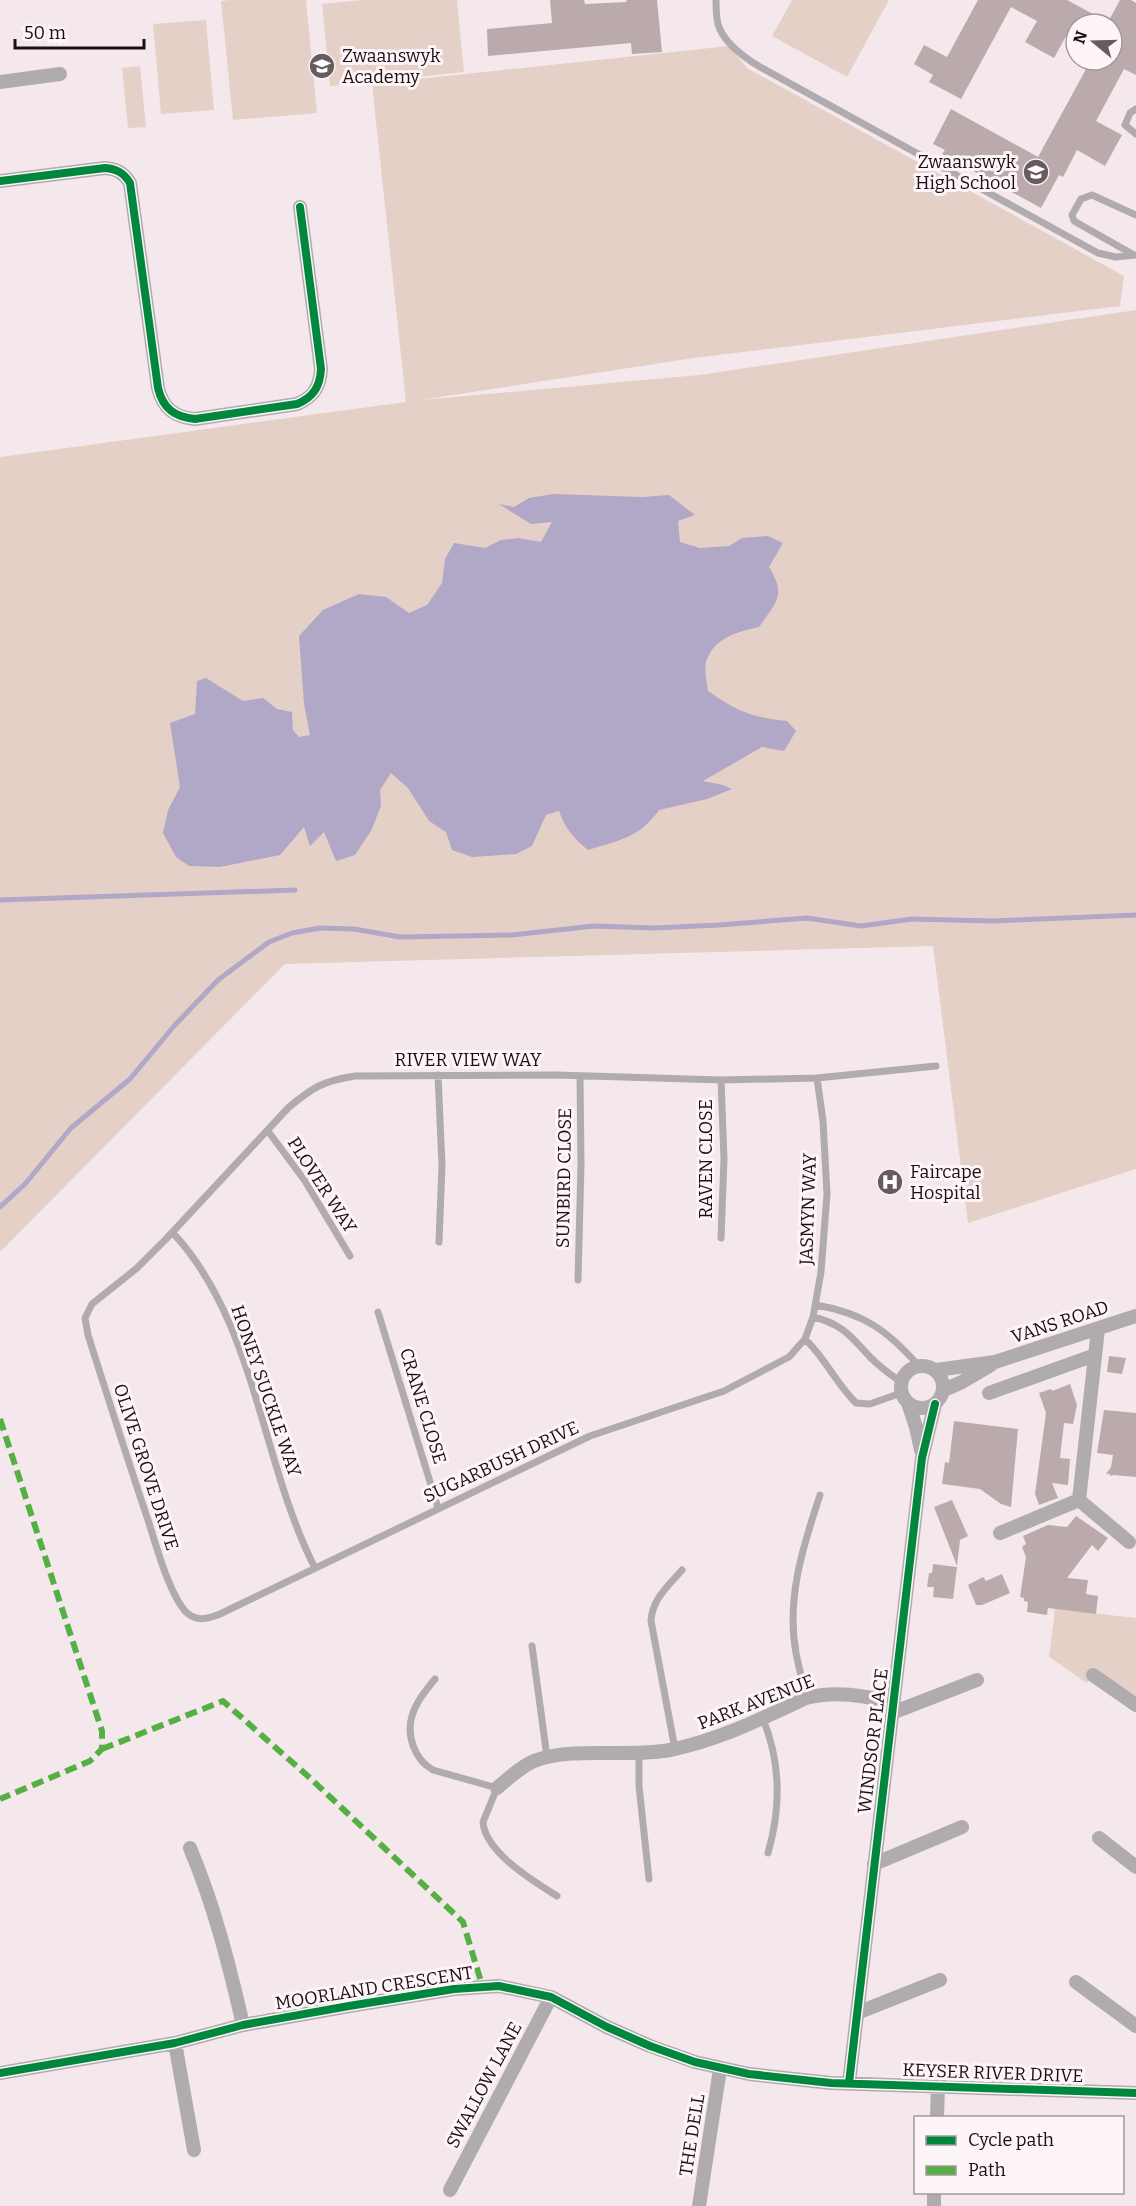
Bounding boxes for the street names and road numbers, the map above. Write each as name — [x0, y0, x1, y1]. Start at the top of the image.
street label: RIVER VIEW WAY — [395, 1049, 542, 1071]
street label: RAVEN CLOSE — [695, 1099, 717, 1219]
street label: SUNBIRD CLOSE — [552, 1108, 576, 1248]
street label: PLOVER WAY — [283, 1133, 362, 1238]
street label: JASMYN WAY — [795, 1152, 821, 1266]
street label: VANS ROAD — [1009, 1296, 1111, 1348]
street label: HONEY SUCKLE WAY — [226, 1302, 306, 1480]
street label: CRANE CLOSE — [395, 1345, 451, 1467]
street label: OLIVE GROVE DRIVE — [109, 1381, 183, 1553]
street label: SUGARBUSH DRIVE — [420, 1416, 582, 1508]
street label: WINDSOR PLACE — [853, 1667, 893, 1815]
street label: PARK AVENUE — [695, 1670, 817, 1734]
street label: MOORLAND CRESCENT — [273, 1961, 475, 2015]
street label: SWALLOW LANE — [441, 2018, 527, 2152]
street label: KEYSER RIVER DRIVE — [902, 2059, 1084, 2087]
street label: THE DELL — [675, 2092, 709, 2178]

